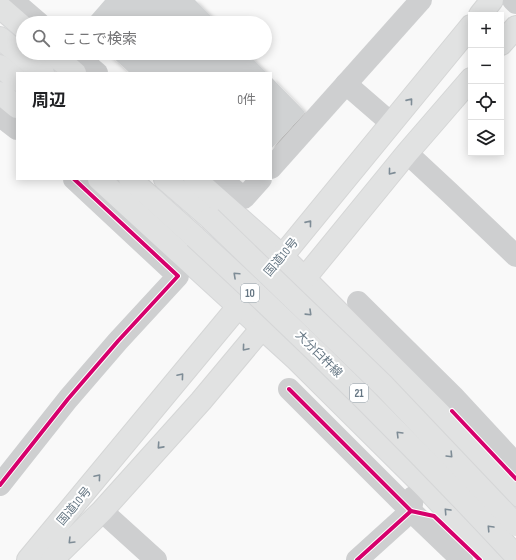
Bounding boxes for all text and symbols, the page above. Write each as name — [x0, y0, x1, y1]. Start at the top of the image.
map controls — [468, 12, 504, 156]
button: + — [468, 12, 504, 48]
search box — [16, 16, 272, 60]
icon: search — [30, 27, 52, 49]
text: ここで検索 — [62, 30, 137, 49]
button: − — [468, 48, 504, 84]
button: locate — [468, 84, 504, 120]
text: 周辺 — [32, 91, 66, 111]
text: 0件 — [237, 92, 256, 108]
one-way arrow — [405, 98, 412, 105]
button: layers — [468, 120, 504, 156]
one-way arrow — [389, 168, 396, 175]
one-way arrow — [305, 220, 312, 227]
street label: 国道10号 — [261, 235, 302, 280]
one-way arrow — [233, 272, 241, 279]
road number: 10 — [241, 284, 259, 302]
one-way arrow — [304, 308, 312, 316]
street label: 大分臼杵線 — [292, 328, 345, 381]
one-way arrow — [243, 343, 250, 350]
one-way arrow — [177, 374, 184, 381]
road number: 21 — [350, 384, 368, 402]
one-way arrow — [396, 431, 404, 439]
one-way arrow — [158, 441, 165, 449]
one-way arrow — [445, 450, 453, 458]
one-way arrow — [94, 474, 101, 481]
street label: 国道10号 — [54, 484, 95, 529]
one-way arrow — [445, 508, 452, 516]
one-way arrow — [487, 525, 494, 532]
one-way arrow — [68, 536, 76, 544]

